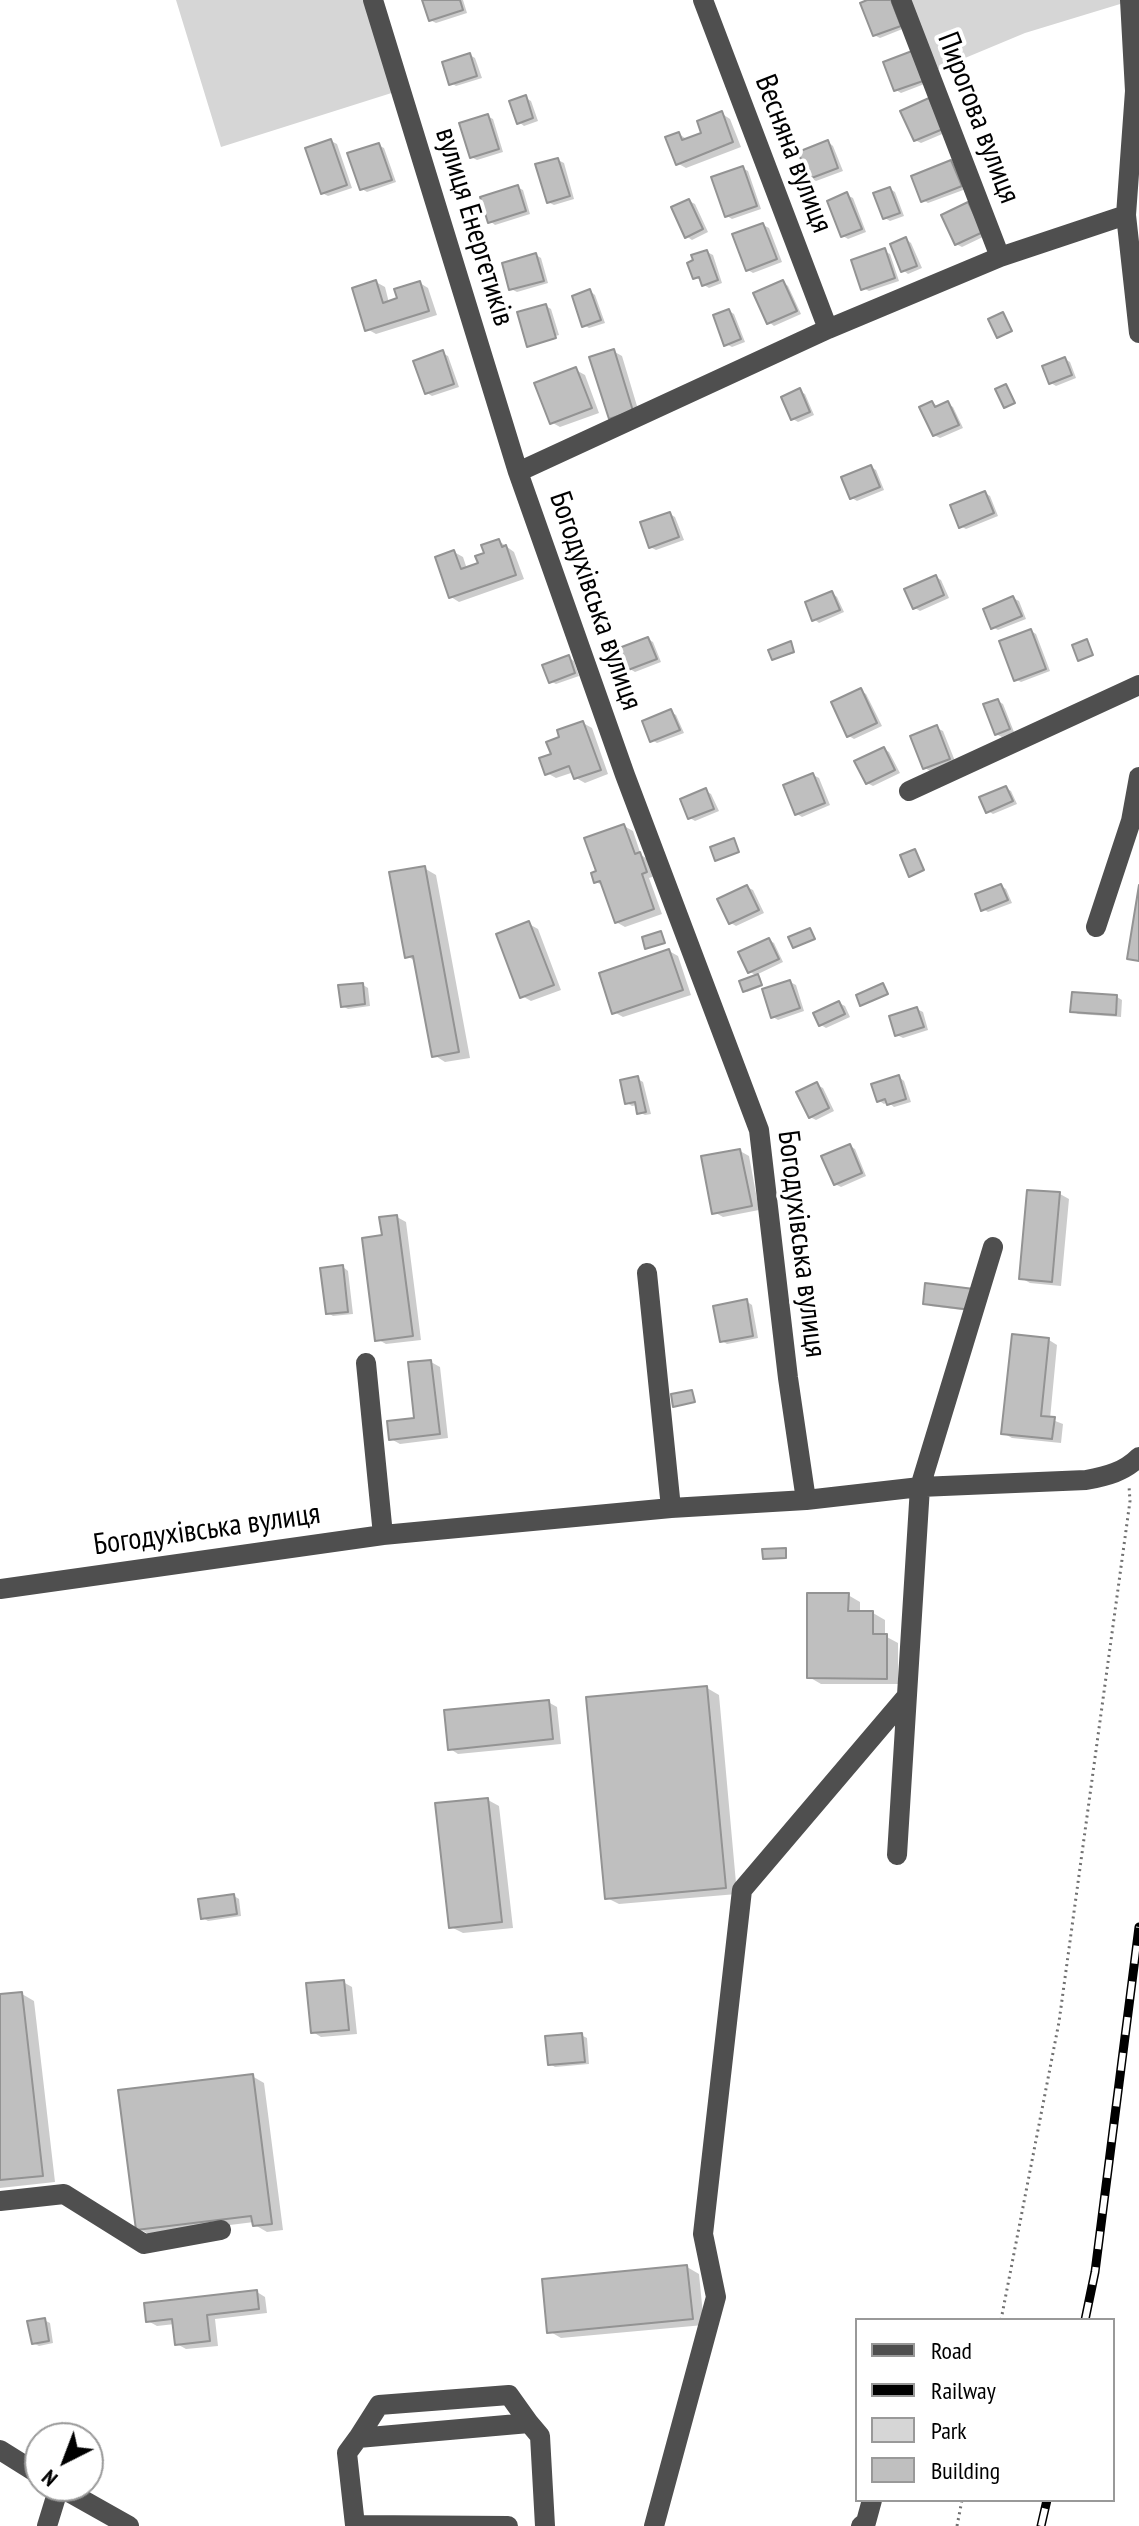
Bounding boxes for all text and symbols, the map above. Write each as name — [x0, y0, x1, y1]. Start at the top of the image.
street label: Пирогова вулиця — [929, 27, 1027, 209]
street label: Весняна вулиця — [746, 70, 840, 238]
street label: вулиця Енергетиків — [427, 124, 521, 330]
street label: Богодухівська вулиця — [541, 487, 649, 715]
street label: Богодухівська вулиця — [769, 1128, 833, 1360]
street label: Богодухівська вулиця — [91, 1496, 323, 1564]
legend — [855, 2318, 1115, 2502]
text: Road — [931, 2335, 972, 2366]
text: Railway — [931, 2375, 996, 2406]
text: Park — [931, 2415, 967, 2446]
north arrow — [24, 2422, 104, 2502]
text: Building — [931, 2455, 1000, 2486]
text: N — [35, 2464, 63, 2493]

